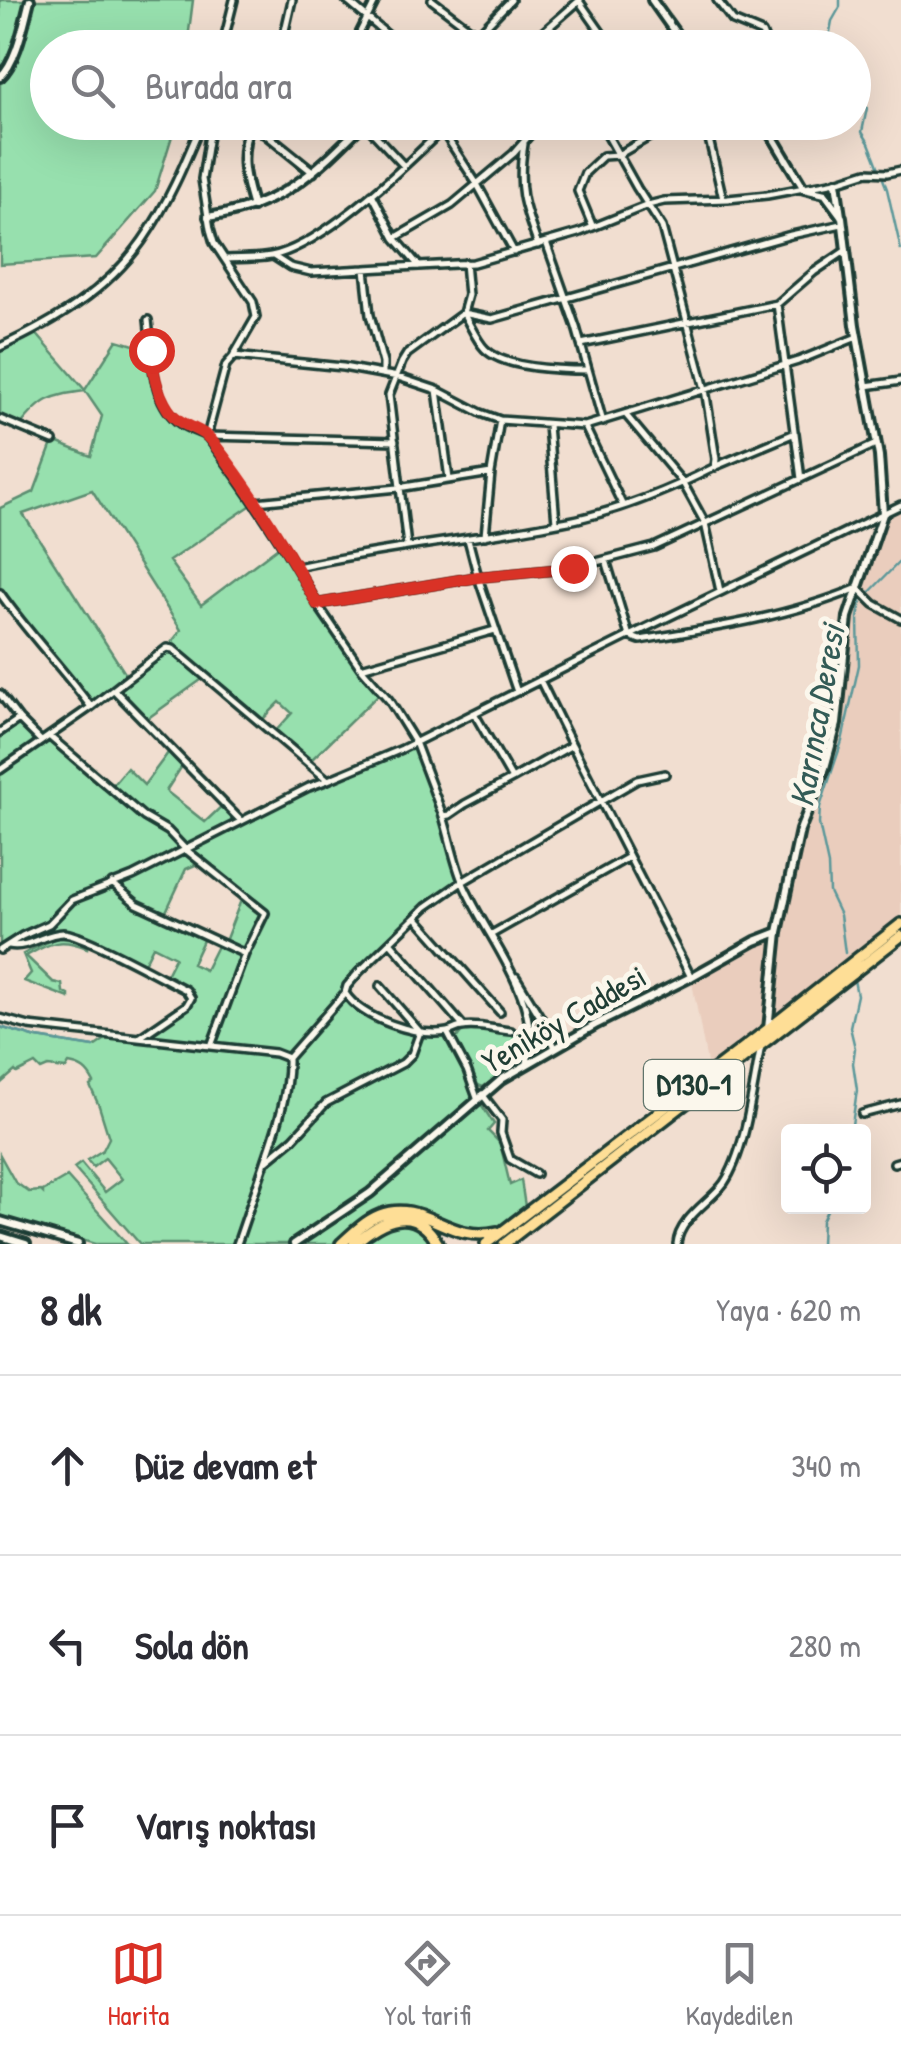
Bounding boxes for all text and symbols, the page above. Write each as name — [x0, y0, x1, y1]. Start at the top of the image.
search box — [30, 30, 871, 140]
icon: search — [65, 58, 120, 113]
text: Burada ara — [145, 59, 292, 111]
route start — [129, 328, 175, 374]
route end — [551, 546, 597, 592]
water label: Karınca Deresi — [777, 618, 856, 810]
street label: Yeniköy Caddesi — [474, 954, 654, 1083]
road number: D130-1 — [644, 1060, 744, 1110]
map controls — [781, 1124, 871, 1214]
button: locate — [781, 1124, 871, 1214]
text: 8 dk — [40, 1281, 102, 1338]
text: Yaya · 620 m — [716, 1288, 861, 1331]
icon: ahead — [40, 1438, 95, 1493]
text: Düz devam et — [135, 1439, 316, 1491]
text: 340 m — [791, 1444, 861, 1487]
icon: left — [40, 1618, 95, 1673]
text: Sola dön — [135, 1619, 249, 1671]
text: 280 m — [789, 1624, 861, 1667]
icon: arrive — [40, 1798, 95, 1853]
text: Varış noktası — [135, 1799, 317, 1851]
tab: Harita — [107, 1936, 169, 2034]
tab: Yol tarifi — [384, 1936, 471, 2034]
tab: Kaydedilen — [686, 1936, 794, 2034]

